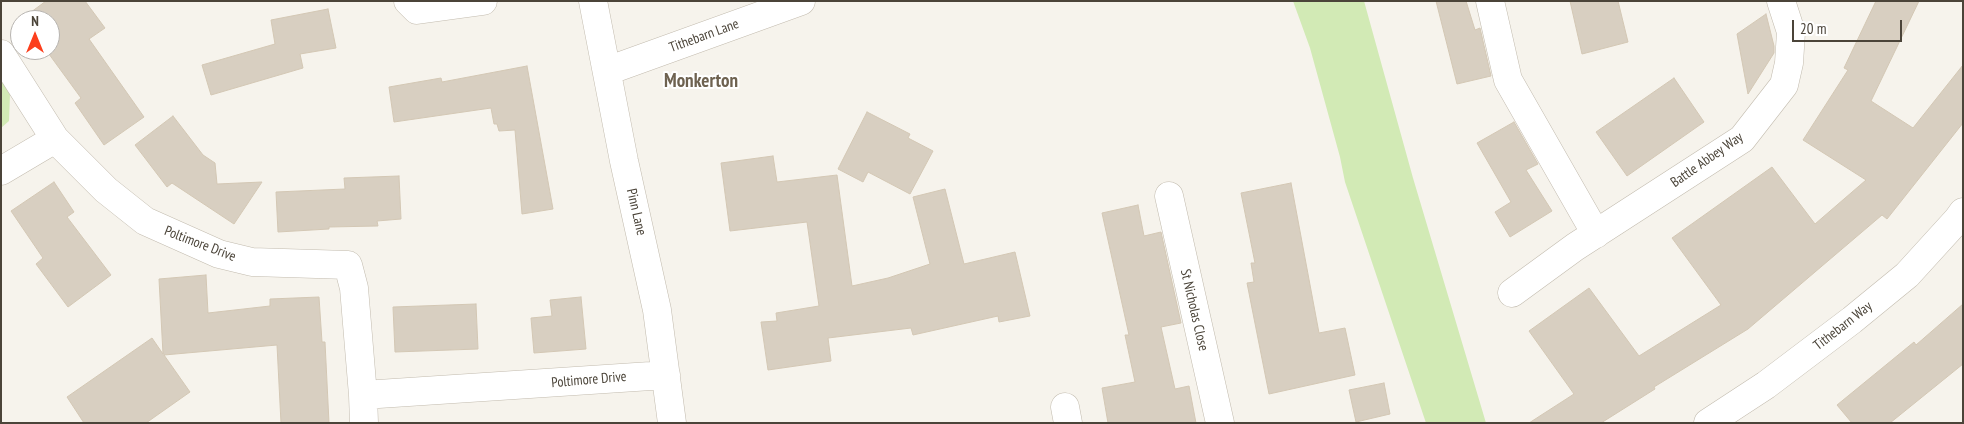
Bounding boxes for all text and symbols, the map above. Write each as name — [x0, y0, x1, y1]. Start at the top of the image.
north arrow — [10, 10, 60, 60]
scale bar — [1794, 10, 1904, 42]
text: N — [31, 12, 39, 30]
street label: Tithebarn Lane — [667, 16, 741, 56]
text: 20 m — [1800, 19, 1826, 38]
district label: Monkerton — [664, 71, 738, 93]
street label: Battle Abbey Way — [1668, 129, 1746, 191]
street label: Pinn Lane — [622, 187, 650, 237]
street label: Poltimore Drive — [162, 223, 238, 265]
street label: St Nicholas Close — [1176, 267, 1212, 353]
street label: Tithebarn Way — [1810, 298, 1876, 354]
street label: Poltimore Drive — [551, 368, 627, 392]

